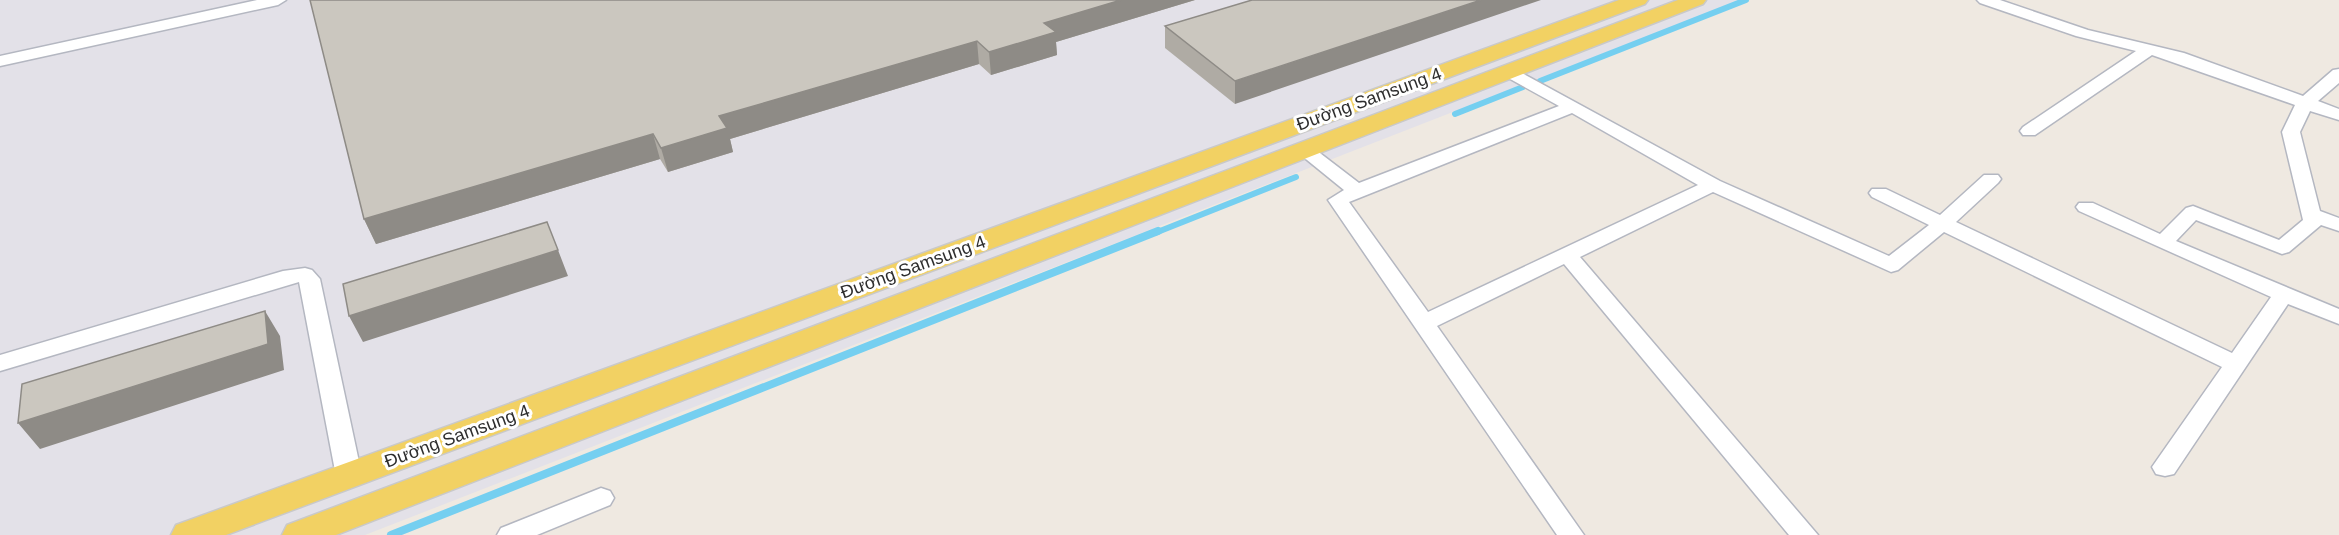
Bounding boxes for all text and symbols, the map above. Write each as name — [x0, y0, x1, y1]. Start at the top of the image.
street label: Đường Samsung 4 — [1294, 63, 1444, 135]
street label: Đường Samsung 4 — [838, 231, 988, 303]
street label: Đường Samsung 4 — [382, 400, 532, 472]

